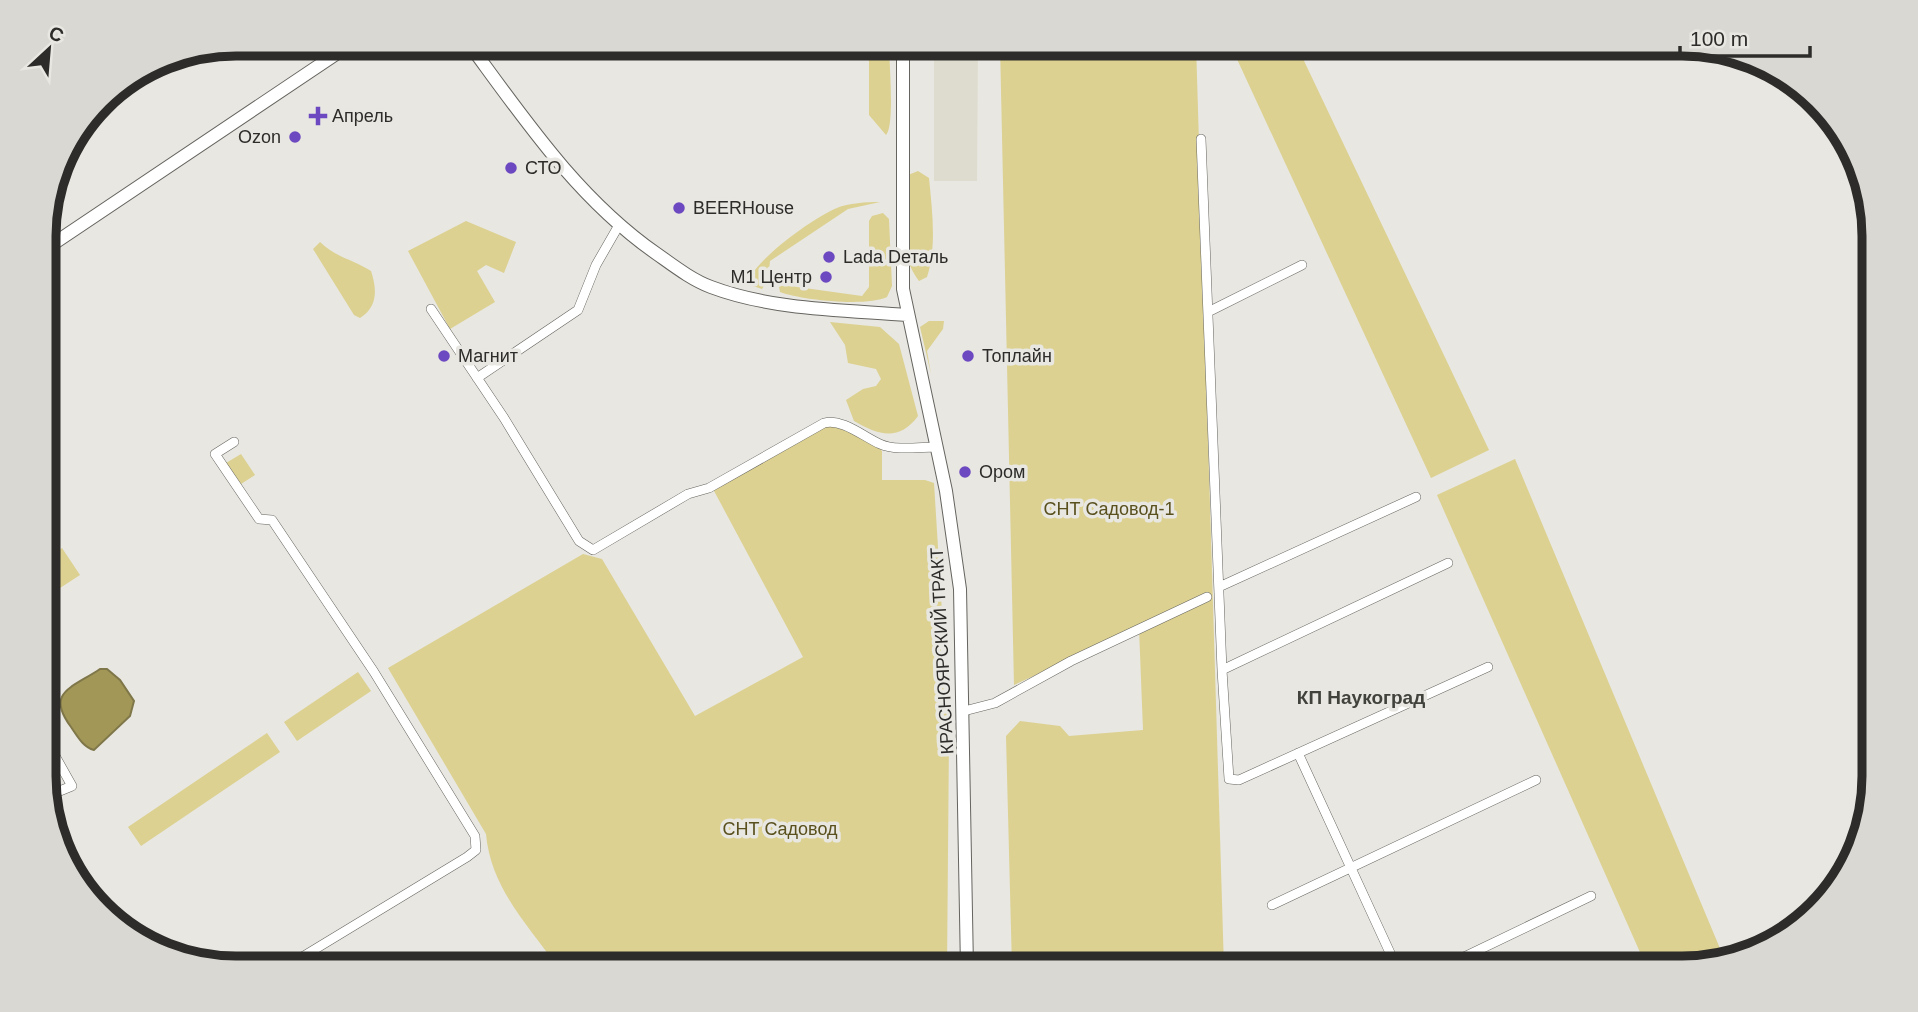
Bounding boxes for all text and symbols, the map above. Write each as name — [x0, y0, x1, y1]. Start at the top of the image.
north arrow — [14, 14, 84, 84]
scale bar — [1680, 14, 1810, 58]
text: С — [45, 22, 67, 47]
text: 100 m — [1690, 27, 1748, 50]
place label: Апрель — [332, 106, 393, 126]
marker: Апрель — [310, 108, 326, 124]
place label: Ozon — [238, 127, 281, 147]
marker: Ozon — [287, 129, 303, 145]
place label: СТО — [525, 158, 562, 178]
marker: СТО — [503, 160, 519, 176]
place label: BEERHouse — [693, 198, 794, 218]
marker: BEERHouse — [671, 200, 687, 216]
place label: Lada Dеталь — [843, 247, 948, 267]
marker: Lada Dеталь — [821, 249, 837, 265]
place label: М1 Центр — [730, 267, 812, 287]
marker: М1 Центр — [818, 269, 834, 285]
place label: Магнит — [458, 346, 518, 366]
place label: Топлайн — [982, 346, 1052, 366]
marker: Магнит — [436, 348, 452, 364]
marker: Топлайн — [960, 348, 976, 364]
place label: Ором — [979, 462, 1025, 482]
marker: Ором — [957, 464, 973, 480]
park label: СНТ Садовод-1 — [1043, 499, 1175, 519]
street label: КРАСНОЯРСКИЙ ТРАКТ — [926, 547, 957, 755]
district label: КП Наукоград — [1297, 687, 1425, 708]
park label: СНТ Садовод — [722, 819, 838, 839]

